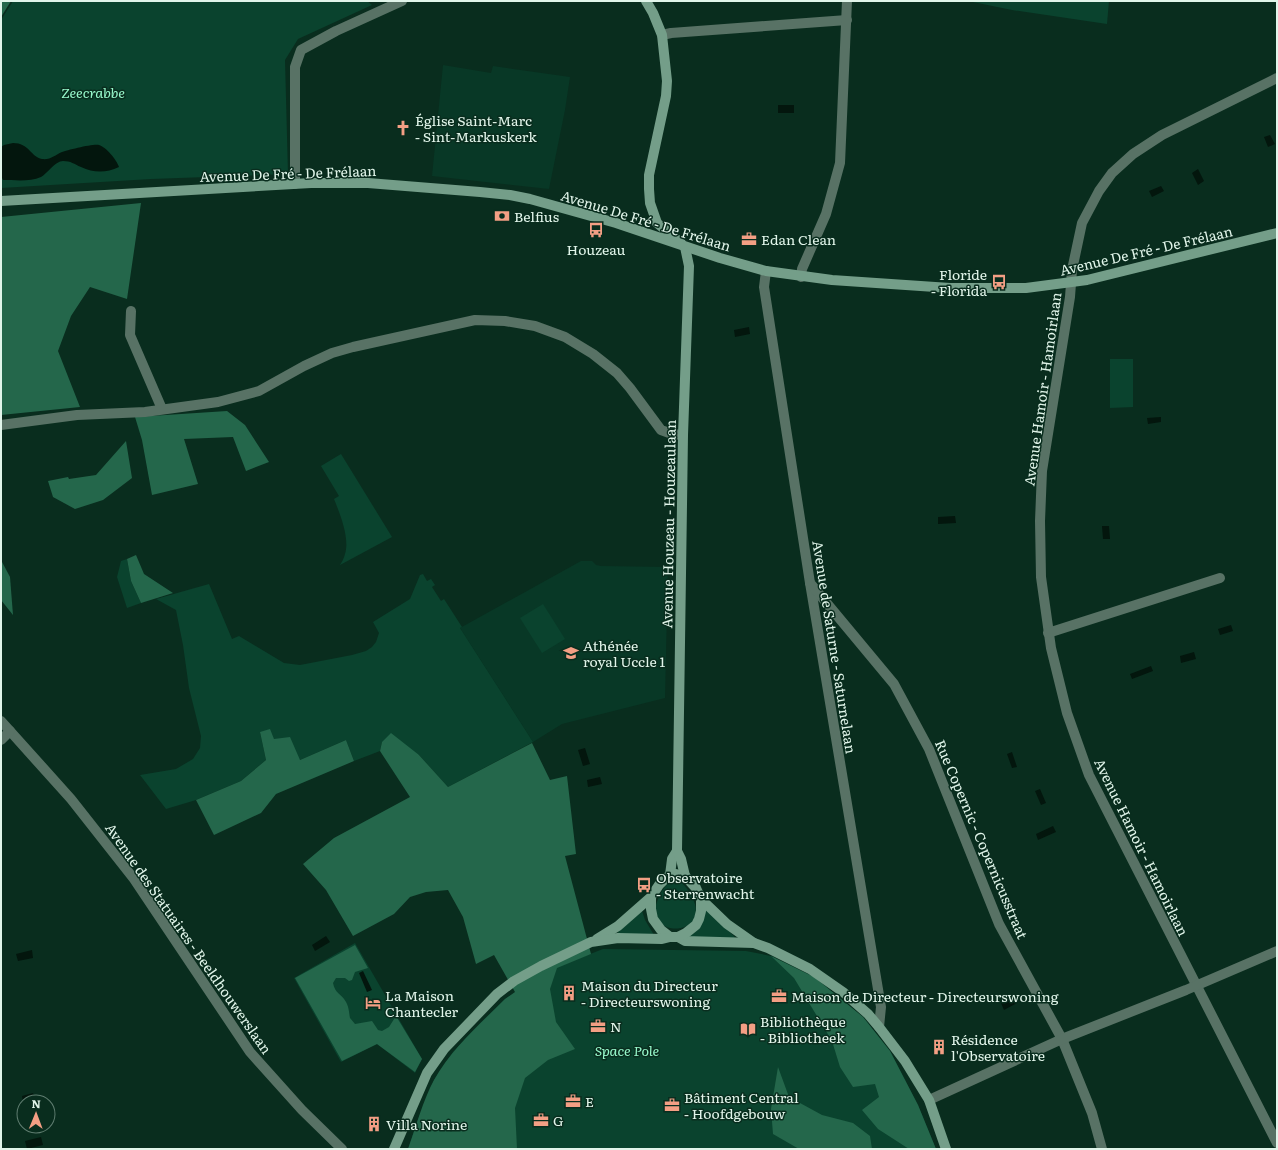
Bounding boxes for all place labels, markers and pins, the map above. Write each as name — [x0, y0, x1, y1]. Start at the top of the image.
place label: Église Saint-Marc - Sint-Markuskerk — [415, 110, 537, 146]
church icon: Église Saint-Marc - Sint-Markuskerk — [394, 119, 412, 137]
place label: Belfius — [514, 206, 559, 226]
bank icon: Belfius — [493, 207, 511, 225]
bus stop icon: Houzeau — [587, 221, 605, 239]
place label: Edan Clean — [761, 229, 836, 249]
office icon: Edan Clean — [740, 230, 758, 248]
place label: Houzeau — [567, 239, 625, 259]
place label: Floride - Florida — [931, 264, 987, 300]
bus stop icon: Floride - Florida — [990, 273, 1008, 291]
place label: Athénée royal Uccle 1 — [583, 635, 666, 671]
school or university icon: Athénée royal Uccle 1 — [562, 644, 580, 662]
place label: Observatoire - Sterrenwacht — [656, 867, 755, 903]
bus stop icon: Observatoire - Sterrenwacht — [635, 876, 653, 894]
place label: Maison du Directeur - Directeurswoning — [581, 975, 718, 1011]
building icon: Maison du Directeur - Directeurswoning — [560, 984, 578, 1002]
place label: La Maison Chantecler — [385, 985, 459, 1021]
place label: Maison de Directeur - Directeurswoning — [791, 986, 1059, 1006]
office icon: Maison de Directeur - Directeurswoning — [770, 987, 788, 1005]
hotel icon: La Maison Chantecler — [364, 994, 382, 1012]
place label: Bibliothèque - Bibliotheek — [760, 1011, 846, 1047]
place label: N — [610, 1016, 622, 1036]
office icon: N — [589, 1017, 607, 1035]
library icon: Bibliothèque - Bibliotheek — [739, 1020, 757, 1038]
place label: Résidence l'Observatoire — [951, 1029, 1045, 1065]
building icon: Résidence l'Observatoire — [930, 1038, 948, 1056]
place label: Bâtiment Central - Hoofdgebouw — [684, 1087, 799, 1123]
place label: E — [585, 1091, 594, 1111]
office icon: E — [564, 1092, 582, 1110]
office icon: Bâtiment Central - Hoofdgebouw — [663, 1096, 681, 1114]
place label: G — [553, 1110, 564, 1130]
office icon: G — [532, 1111, 550, 1129]
place label: Villa Norine — [386, 1114, 467, 1134]
building icon: Villa Norine — [365, 1115, 383, 1133]

